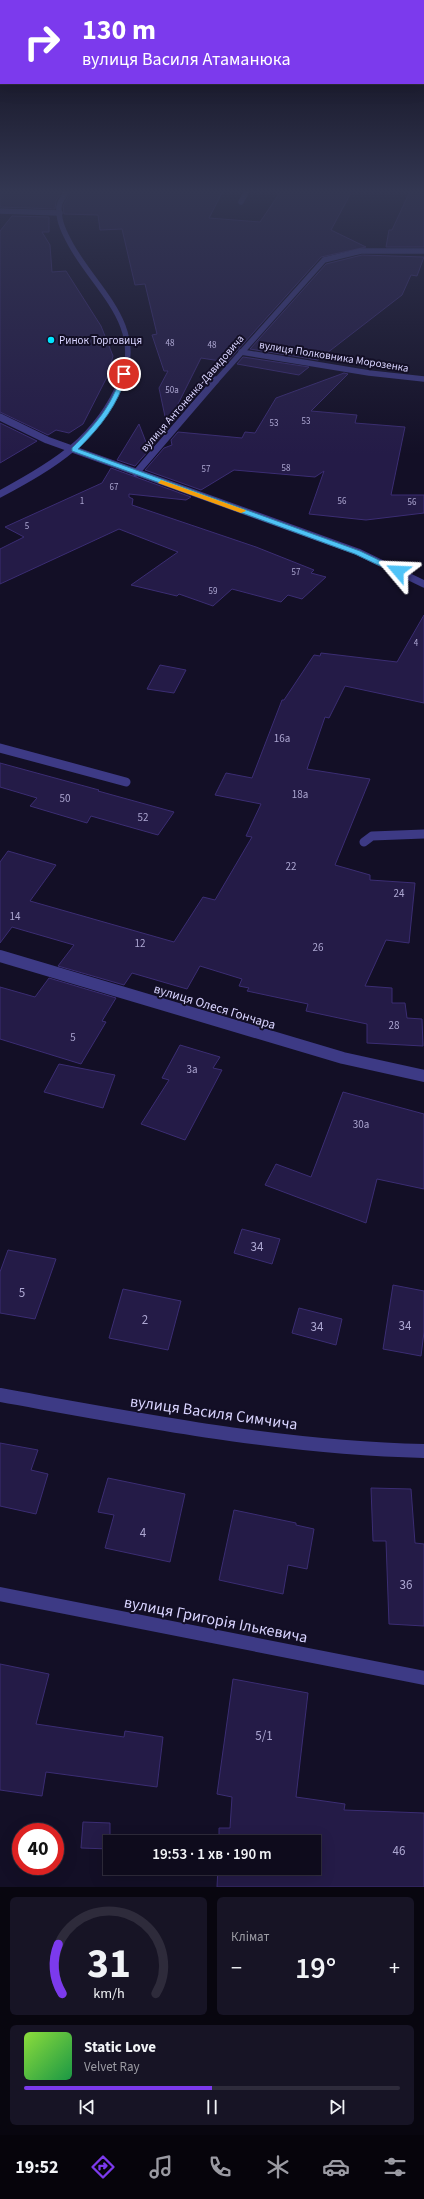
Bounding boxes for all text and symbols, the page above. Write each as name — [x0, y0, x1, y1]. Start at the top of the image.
text: 130 m — [82, 10, 156, 50]
icon: right — [16, 16, 68, 68]
text: вулиця Василя Атаманюка — [82, 47, 291, 72]
street label: вулиця Антоненка-Давидовича — [137, 332, 247, 455]
place label: Ринок Торговиця — [59, 333, 142, 348]
marker: Ринок Торговиця — [46, 335, 56, 345]
house number: 48 — [166, 337, 175, 350]
street label: вулиця Полковника Морозенка — [258, 337, 410, 376]
house number: 48 — [208, 339, 217, 352]
pin — [107, 357, 141, 391]
icon: arrive — [113, 363, 135, 385]
house number: 50а — [165, 384, 179, 397]
house number: 53 — [302, 415, 311, 428]
house number: 53 — [270, 417, 279, 430]
house number: 58 — [282, 462, 291, 475]
house number: 57 — [202, 463, 211, 476]
house number: 67 — [110, 481, 119, 494]
house number: 1 — [80, 495, 84, 508]
house number: 56 — [338, 495, 347, 508]
house number: 56 — [408, 496, 417, 509]
house number: 5 — [25, 520, 30, 533]
position arrow — [377, 550, 419, 592]
house number: 57 — [292, 566, 301, 579]
house number: 59 — [209, 585, 218, 598]
house number: 4 — [414, 637, 419, 650]
house number: 16а — [274, 731, 290, 746]
house number: 18а — [292, 787, 308, 802]
house number: 50 — [60, 791, 70, 806]
house number: 52 — [138, 810, 148, 825]
house number: 22 — [286, 859, 296, 874]
house number: 24 — [394, 886, 405, 901]
house number: 14 — [10, 909, 21, 924]
house number: 12 — [135, 936, 145, 951]
house number: 26 — [313, 940, 324, 955]
street label: вулиця Олеся Гончара — [152, 980, 278, 1034]
house number: 28 — [389, 1018, 400, 1033]
house number: 5 — [70, 1030, 76, 1045]
house number: 3а — [186, 1062, 198, 1077]
house number: 30а — [353, 1117, 369, 1132]
house number: 34 — [251, 1238, 264, 1256]
house number: 5 — [19, 1284, 25, 1302]
house number: 2 — [142, 1311, 148, 1329]
house number: 34 — [399, 1317, 412, 1335]
house number: 34 — [311, 1318, 324, 1336]
street label: вулиця Василя Симчича — [129, 1390, 299, 1436]
house number: 4 — [140, 1524, 147, 1542]
house number: 36 — [400, 1576, 412, 1594]
street label: вулиця Григорія Ількевича — [122, 1591, 310, 1649]
house number: 5/1 — [255, 1727, 273, 1745]
speed limit sign: 40 — [12, 1823, 64, 1875]
house number: 46 — [393, 1842, 405, 1860]
text: 19:53 · 1 хв · 190 m — [152, 1844, 272, 1865]
text: Клімат — [231, 1928, 269, 1946]
text: 31 — [87, 1934, 130, 1994]
text: 19° — [295, 1947, 336, 1990]
text: − — [231, 1952, 242, 1984]
text: + — [389, 1952, 400, 1984]
text: km/h — [93, 1983, 124, 2004]
text: Static Love — [84, 2037, 156, 2058]
text: Velvet Ray — [84, 2058, 140, 2076]
icon: previous — [76, 2096, 98, 2118]
icon: pause — [201, 2096, 223, 2118]
icon: next — [326, 2096, 348, 2118]
icon: directions — [89, 2153, 117, 2181]
icon: music — [147, 2153, 175, 2181]
icon: phone — [206, 2153, 234, 2181]
icon: climate — [264, 2153, 292, 2181]
icon: car — [322, 2153, 350, 2181]
icon: filters — [381, 2153, 409, 2181]
text: 19:52 — [15, 2155, 59, 2180]

